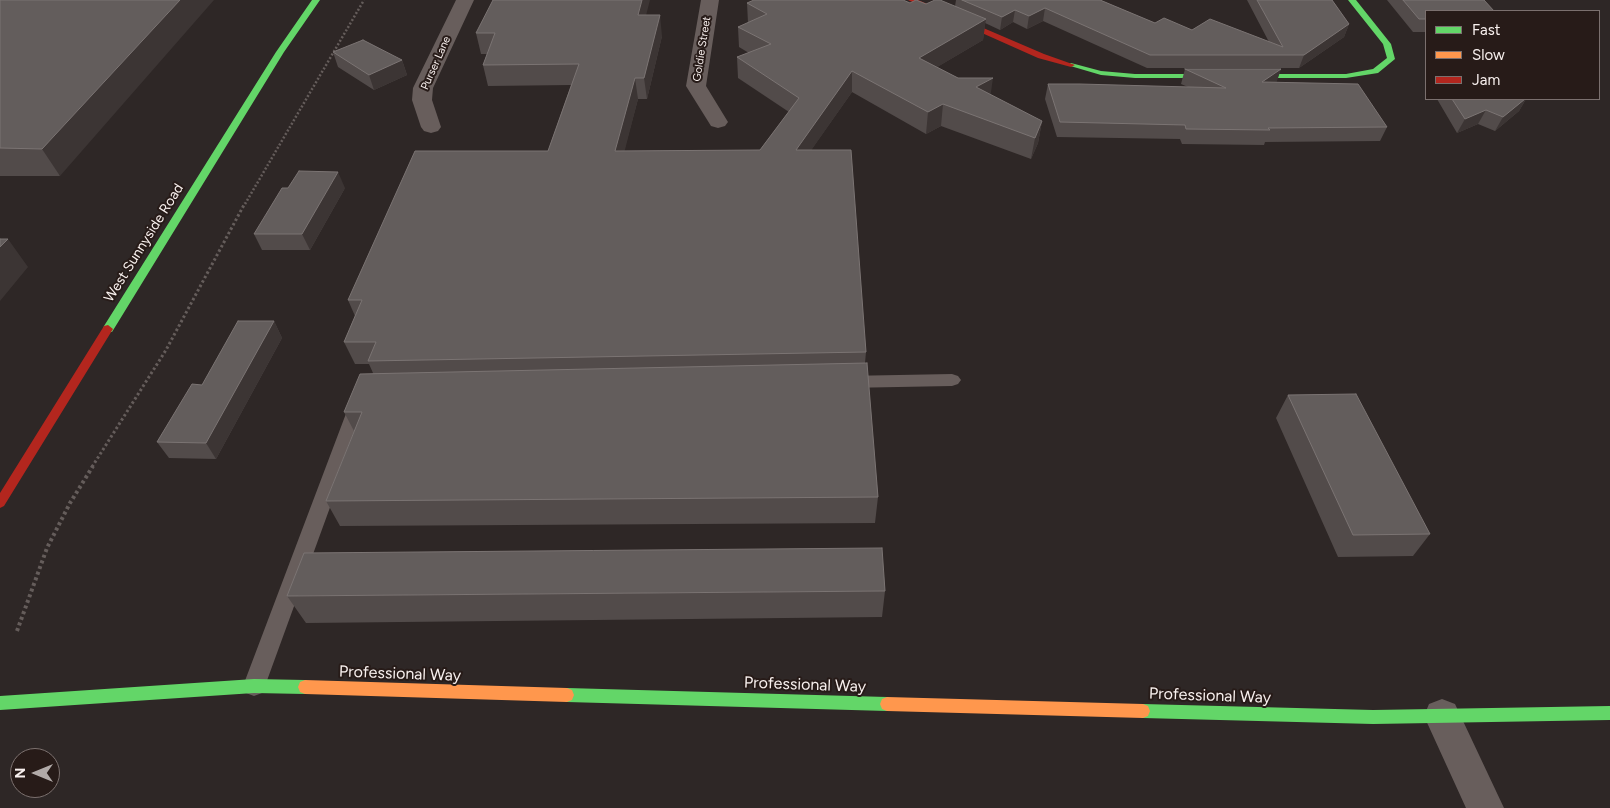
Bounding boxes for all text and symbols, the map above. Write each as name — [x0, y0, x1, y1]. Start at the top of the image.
legend — [1425, 10, 1600, 100]
street label: Goldie Street — [690, 16, 714, 82]
text: Fast — [1472, 21, 1500, 39]
street label: Purser Lane — [418, 34, 454, 92]
text: Slow — [1472, 46, 1505, 64]
text: Jam — [1472, 71, 1500, 89]
street label: West Sunnyside Road — [101, 181, 187, 305]
street label: Professional Way — [339, 662, 461, 686]
street label: Professional Way — [744, 673, 866, 697]
street label: Professional Way — [1149, 684, 1271, 708]
north arrow — [10, 748, 60, 798]
text: N — [12, 768, 29, 778]

